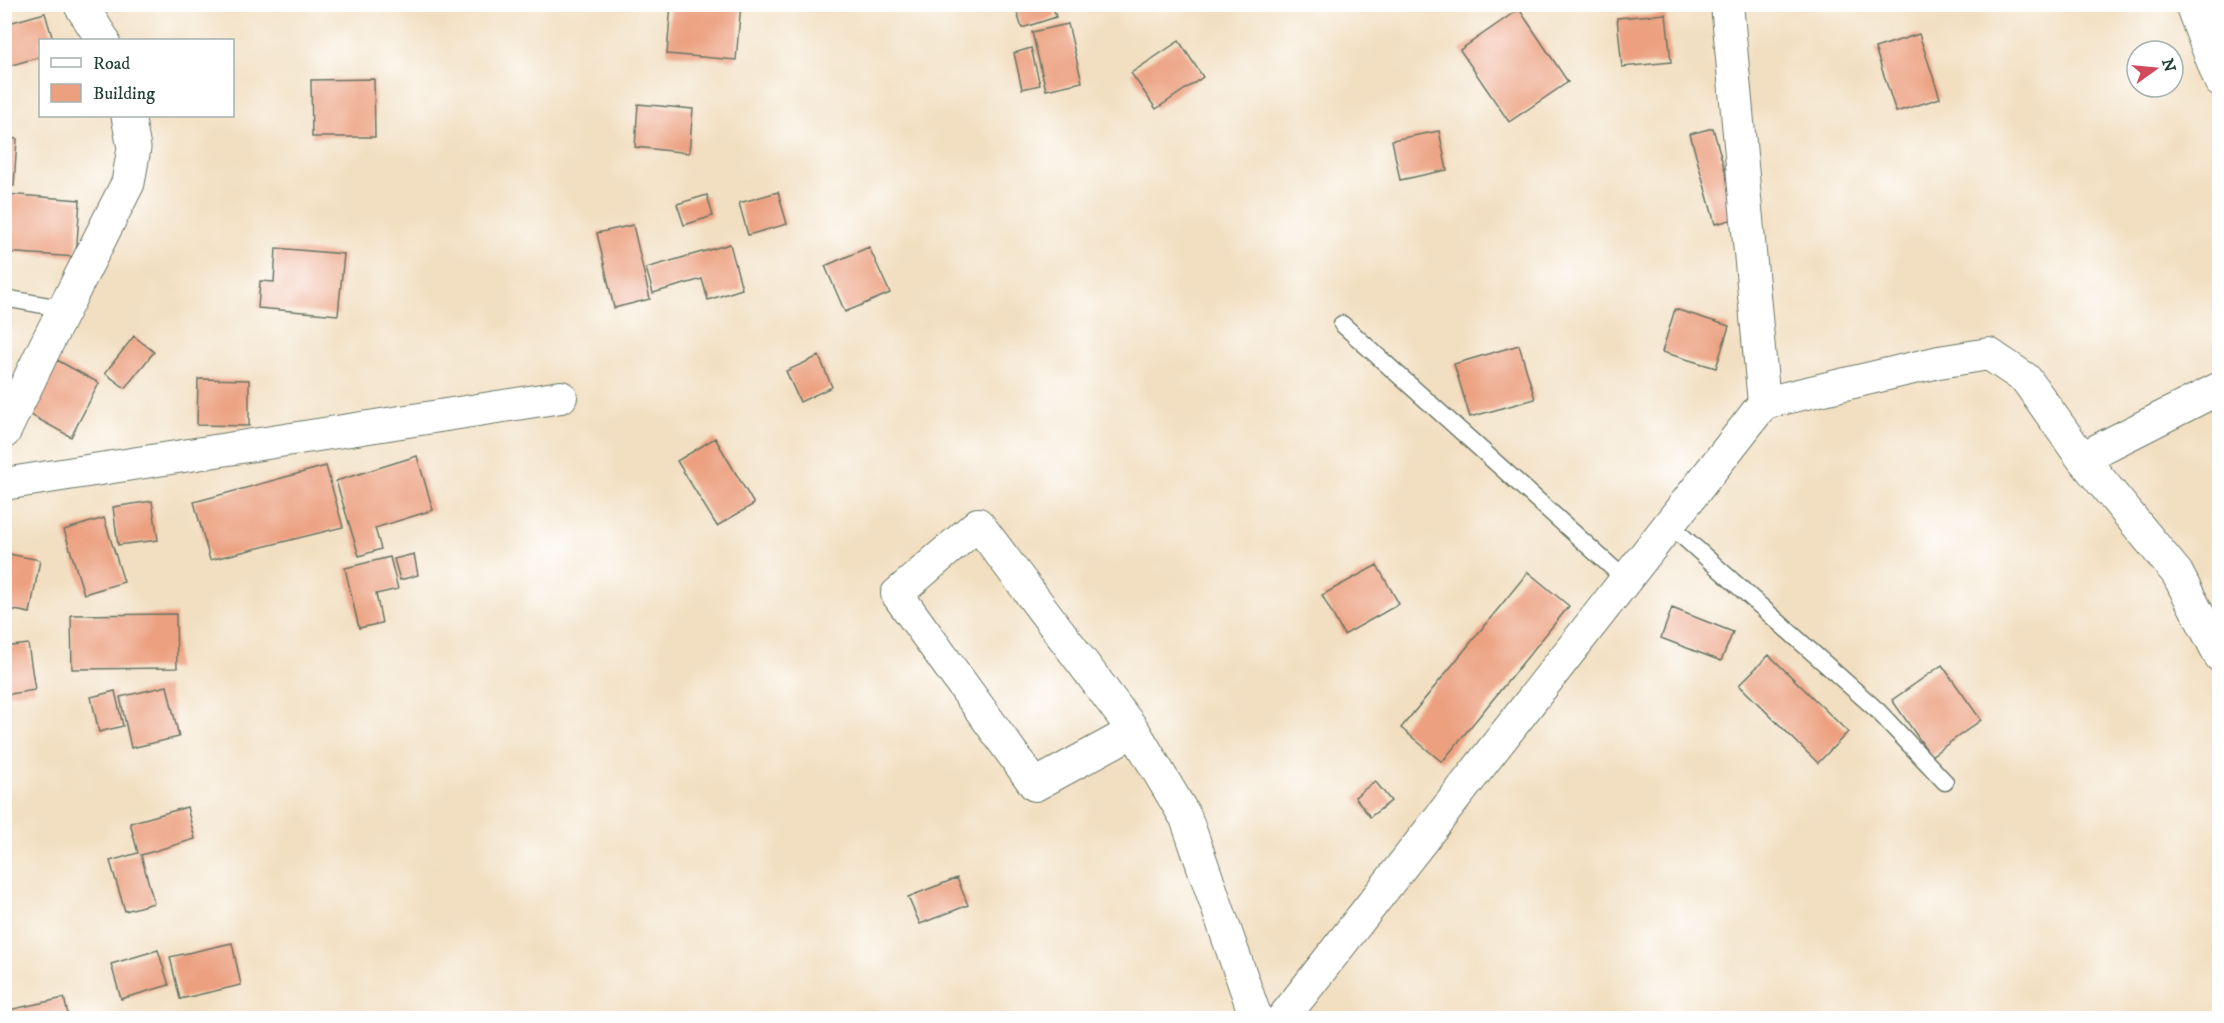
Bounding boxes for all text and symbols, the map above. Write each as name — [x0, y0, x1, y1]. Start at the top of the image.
legend — [39, 39, 234, 117]
north arrow — [2125, 39, 2185, 99]
text: Road — [93, 53, 130, 75]
text: N — [2157, 56, 2180, 74]
text: Building — [93, 83, 155, 105]

